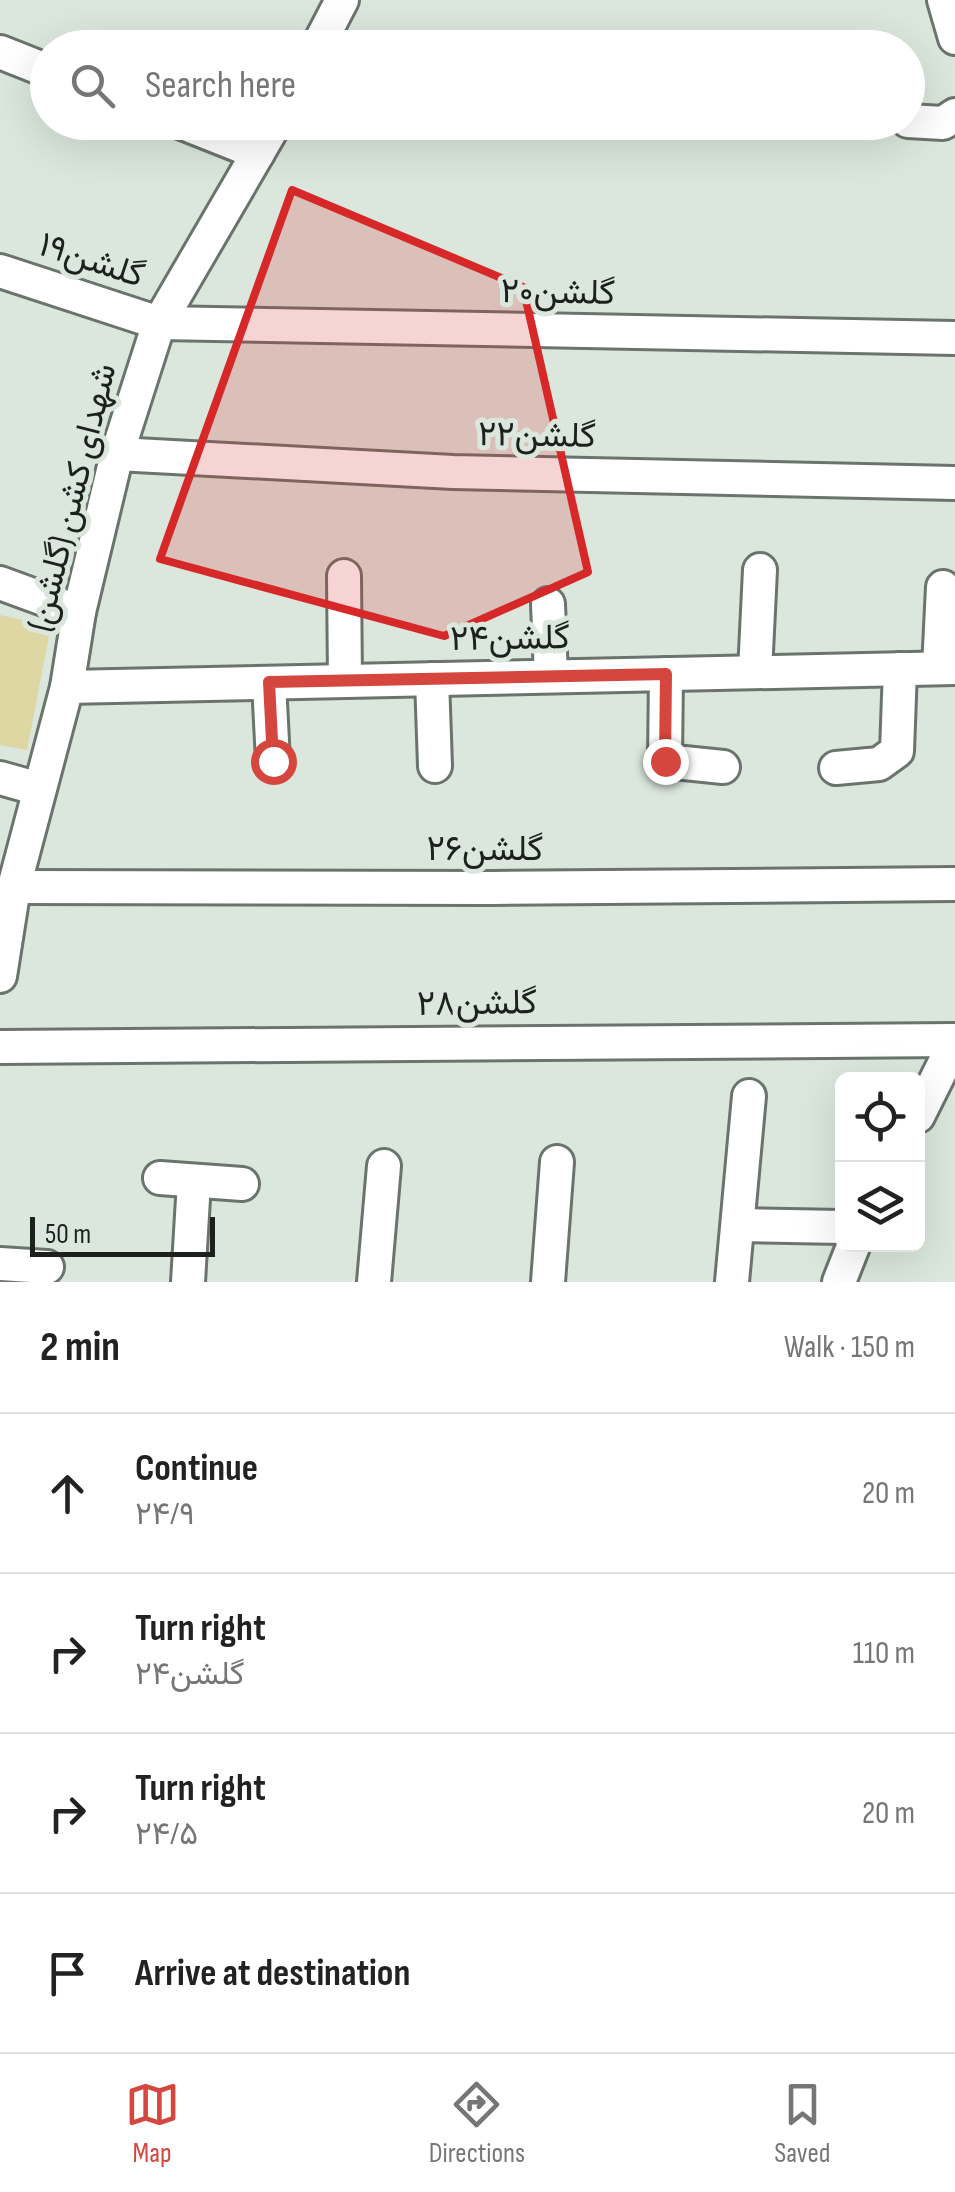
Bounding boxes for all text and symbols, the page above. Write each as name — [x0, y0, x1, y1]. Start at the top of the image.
search box — [30, 30, 925, 140]
icon: search — [65, 58, 120, 113]
text: Search here — [145, 63, 296, 108]
street label: گلشن۱۹ — [33, 223, 150, 298]
street label: گلشن۲۰ — [500, 270, 616, 315]
street label: شهدای کشن (گلشن) — [18, 359, 127, 636]
street label: گلشن۲۲ — [478, 413, 596, 458]
street label: گلشن۲۴ — [450, 616, 570, 661]
route start — [251, 739, 297, 785]
route end — [643, 739, 689, 785]
street label: گلشن۲۶ — [427, 828, 543, 871]
street label: گلشن۲۸ — [416, 981, 538, 1026]
map controls — [835, 1072, 925, 1252]
button: locate — [835, 1072, 925, 1162]
button: layers — [835, 1162, 925, 1252]
scale bar — [30, 1212, 215, 1256]
text: 50 m — [45, 1218, 91, 1251]
text: 2 min — [40, 1322, 120, 1373]
text: Walk · 150 m — [784, 1328, 915, 1367]
text: Continue — [135, 1446, 258, 1491]
icon: ahead — [40, 1466, 95, 1521]
text: 20 m — [862, 1474, 915, 1513]
text: ۲۴/۹ — [135, 1495, 195, 1534]
text: Turn right — [135, 1606, 266, 1651]
icon: right — [40, 1626, 95, 1681]
text: 110 m — [853, 1634, 915, 1673]
text: گلشن۲۴ — [135, 1655, 245, 1694]
text: Turn right — [135, 1766, 266, 1811]
icon: right — [40, 1786, 95, 1841]
text: 20 m — [862, 1794, 915, 1833]
text: ۲۴/۵ — [135, 1815, 198, 1854]
icon: arrive — [40, 1946, 95, 2001]
text: Arrive at destination — [135, 1951, 410, 1996]
tab: Map — [125, 2077, 180, 2170]
tab: Directions — [429, 2077, 525, 2170]
tab: Saved — [774, 2077, 830, 2170]

